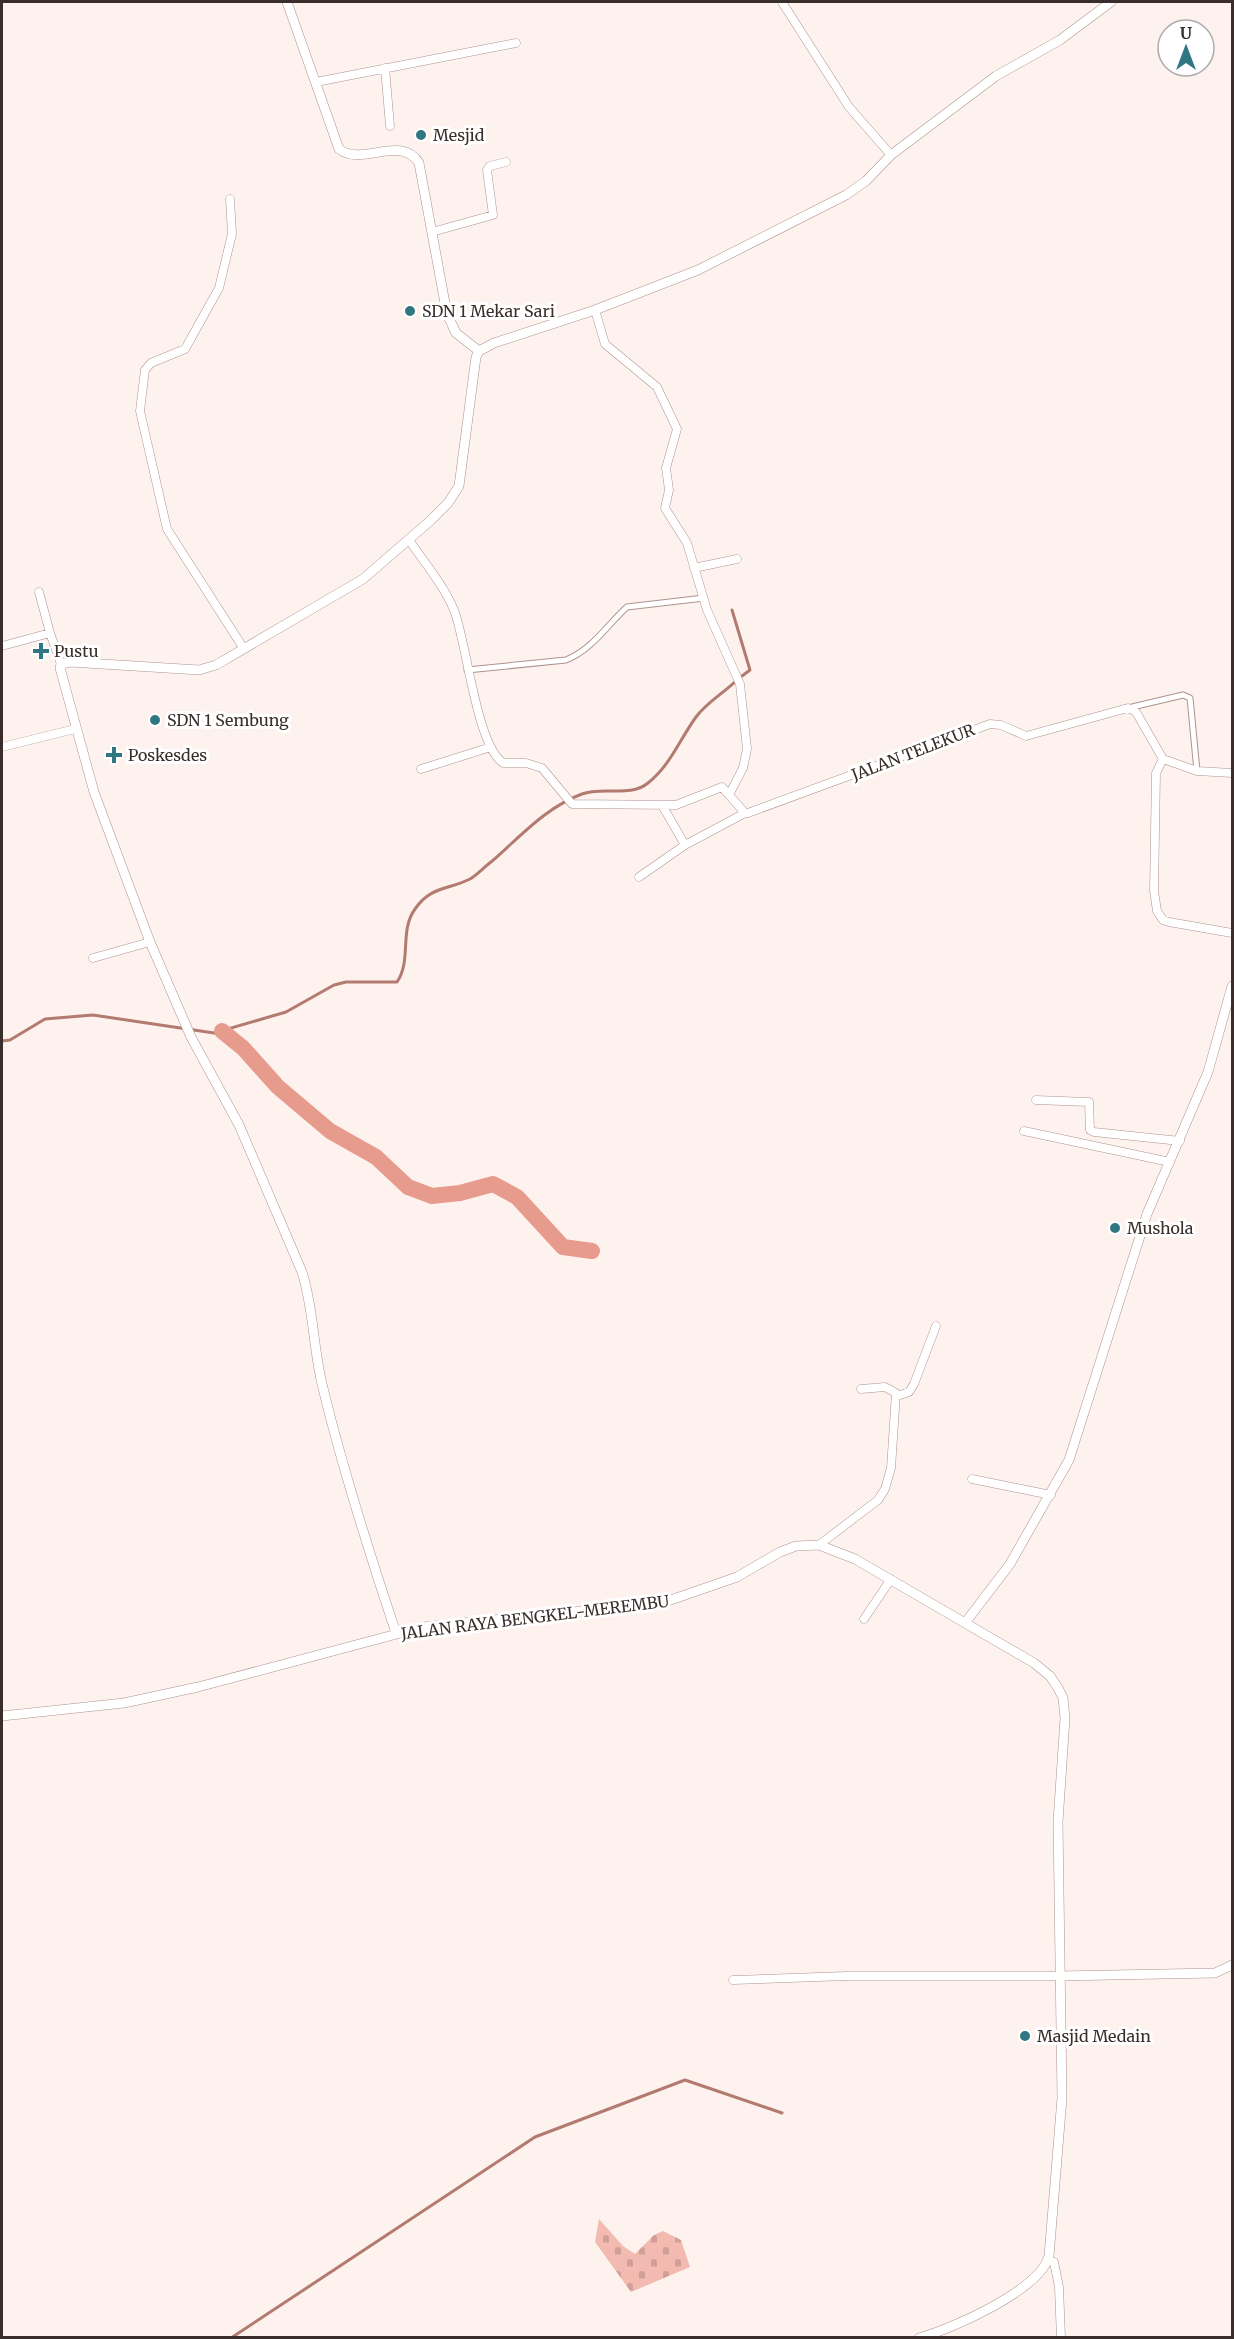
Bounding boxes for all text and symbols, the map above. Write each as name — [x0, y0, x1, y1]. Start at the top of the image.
north arrow — [1156, 18, 1216, 78]
text: U — [1180, 23, 1192, 43]
place label: Mesjid — [433, 125, 485, 145]
marker: Mesjid — [414, 128, 428, 142]
place label: SDN 1 Mekar Sari — [422, 301, 555, 321]
marker: SDN 1 Mekar Sari — [403, 304, 417, 318]
place label: Pustu — [54, 641, 99, 661]
marker: Pustu — [32, 642, 50, 660]
place label: SDN 1 Sembung — [167, 710, 289, 730]
marker: SDN 1 Sembung — [148, 713, 162, 727]
street label: JALAN TELEKUR — [848, 719, 978, 785]
place label: Poskesdes — [128, 745, 207, 765]
marker: Poskesdes — [105, 746, 123, 764]
place label: Mushola — [1127, 1218, 1194, 1238]
marker: Mushola — [1108, 1221, 1122, 1235]
street label: JALAN RAYA BENGKEL-MEREMBU — [399, 1591, 670, 1644]
place label: Masjid Medain — [1037, 2026, 1151, 2046]
marker: Masjid Medain — [1018, 2029, 1032, 2043]

